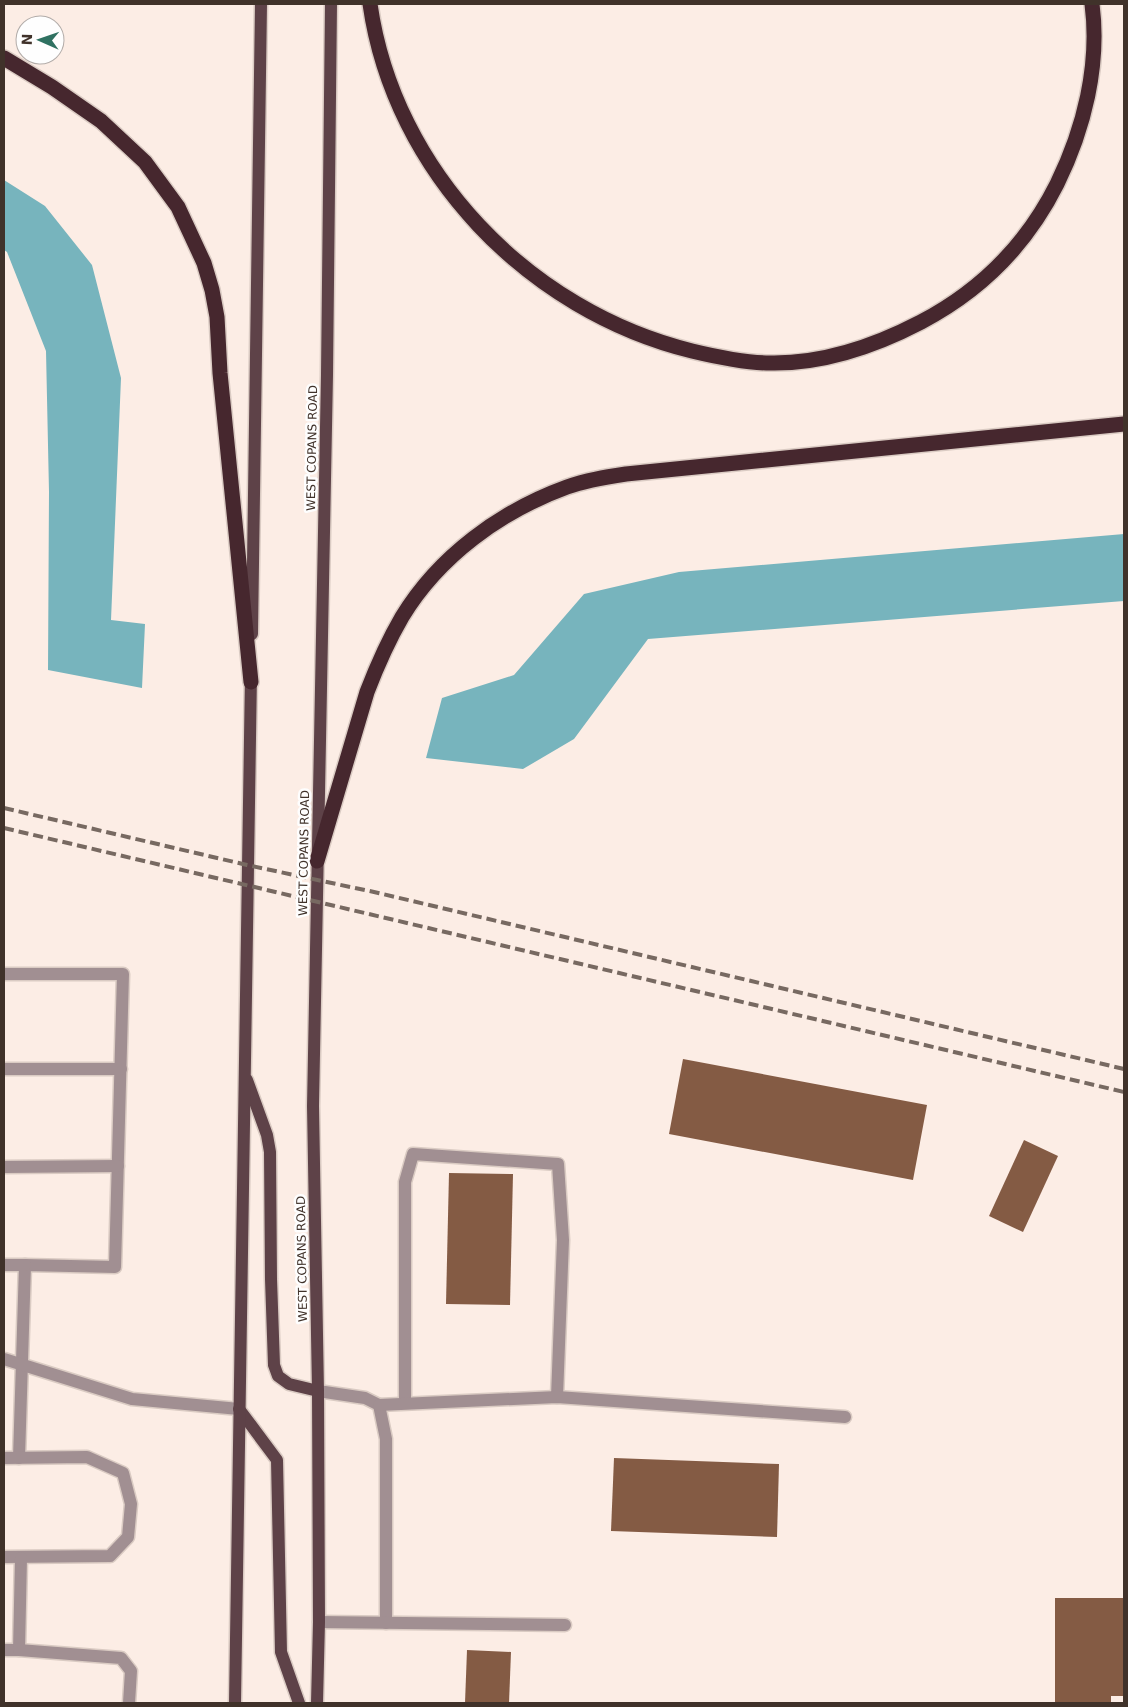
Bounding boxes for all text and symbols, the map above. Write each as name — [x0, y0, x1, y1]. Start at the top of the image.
north arrow — [15, 15, 65, 65]
text: N — [19, 33, 35, 46]
street label: WEST COPANS ROAD — [304, 385, 320, 511]
street label: WEST COPANS ROAD — [296, 790, 312, 916]
street label: WEST COPANS ROAD — [294, 1196, 310, 1322]

